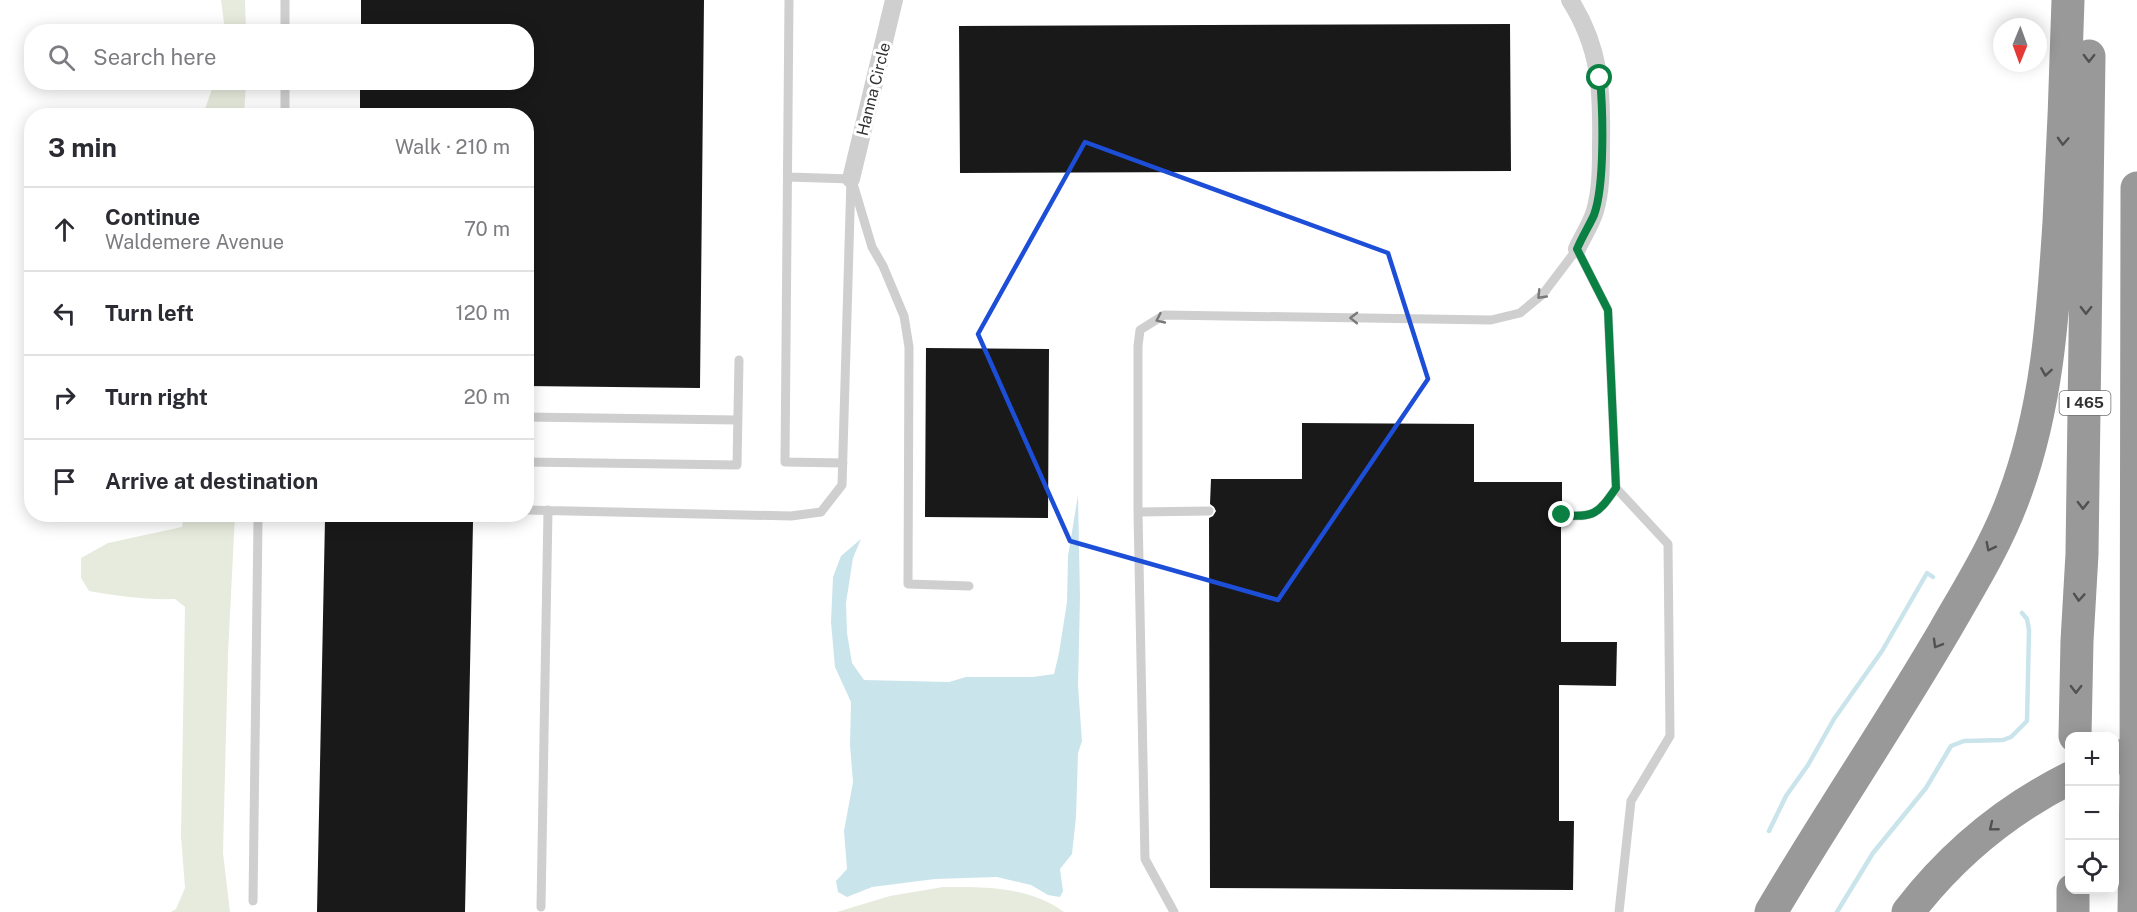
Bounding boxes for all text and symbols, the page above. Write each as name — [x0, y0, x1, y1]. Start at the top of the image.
north arrow — [1993, 18, 2047, 72]
search box — [24, 24, 534, 90]
street label: Hanna Circle — [853, 40, 894, 138]
icon: search — [45, 41, 78, 74]
text: Search here — [93, 44, 217, 70]
one-way arrow — [2083, 54, 2095, 63]
route start — [1586, 64, 1612, 90]
text: 3 min — [48, 132, 117, 163]
text: Walk · 210 m — [395, 135, 510, 159]
one-way arrow — [2057, 137, 2070, 146]
text: Continue — [105, 204, 200, 230]
icon: ahead — [48, 213, 81, 246]
text: 70 m — [464, 217, 510, 241]
text: Waldemere Avenue — [105, 230, 284, 254]
one-way arrow — [1537, 287, 1548, 298]
icon: left — [48, 297, 81, 330]
text: Turn left — [105, 300, 194, 326]
text: 120 m — [456, 301, 510, 325]
one-way arrow — [2080, 306, 2092, 315]
one-way arrow — [1155, 311, 1166, 323]
one-way arrow — [1349, 312, 1358, 324]
one-way arrow — [2040, 368, 2052, 377]
icon: right — [48, 381, 81, 414]
text: Turn right — [105, 384, 208, 410]
text: 20 m — [464, 385, 510, 409]
road number: I 465 — [2060, 391, 2110, 415]
icon: arrive — [48, 465, 81, 498]
text: Arrive at destination — [105, 468, 318, 494]
route end — [1548, 501, 1574, 527]
one-way arrow — [2077, 501, 2089, 510]
one-way arrow — [1986, 541, 1998, 552]
one-way arrow — [2073, 593, 2086, 602]
one-way arrow — [1933, 638, 1944, 648]
one-way arrow — [2070, 684, 2082, 693]
map controls — [2065, 732, 2119, 894]
button: + — [2065, 732, 2119, 786]
button: − — [2065, 786, 2119, 840]
one-way arrow — [1989, 819, 2000, 830]
button: locate — [2065, 840, 2119, 894]

